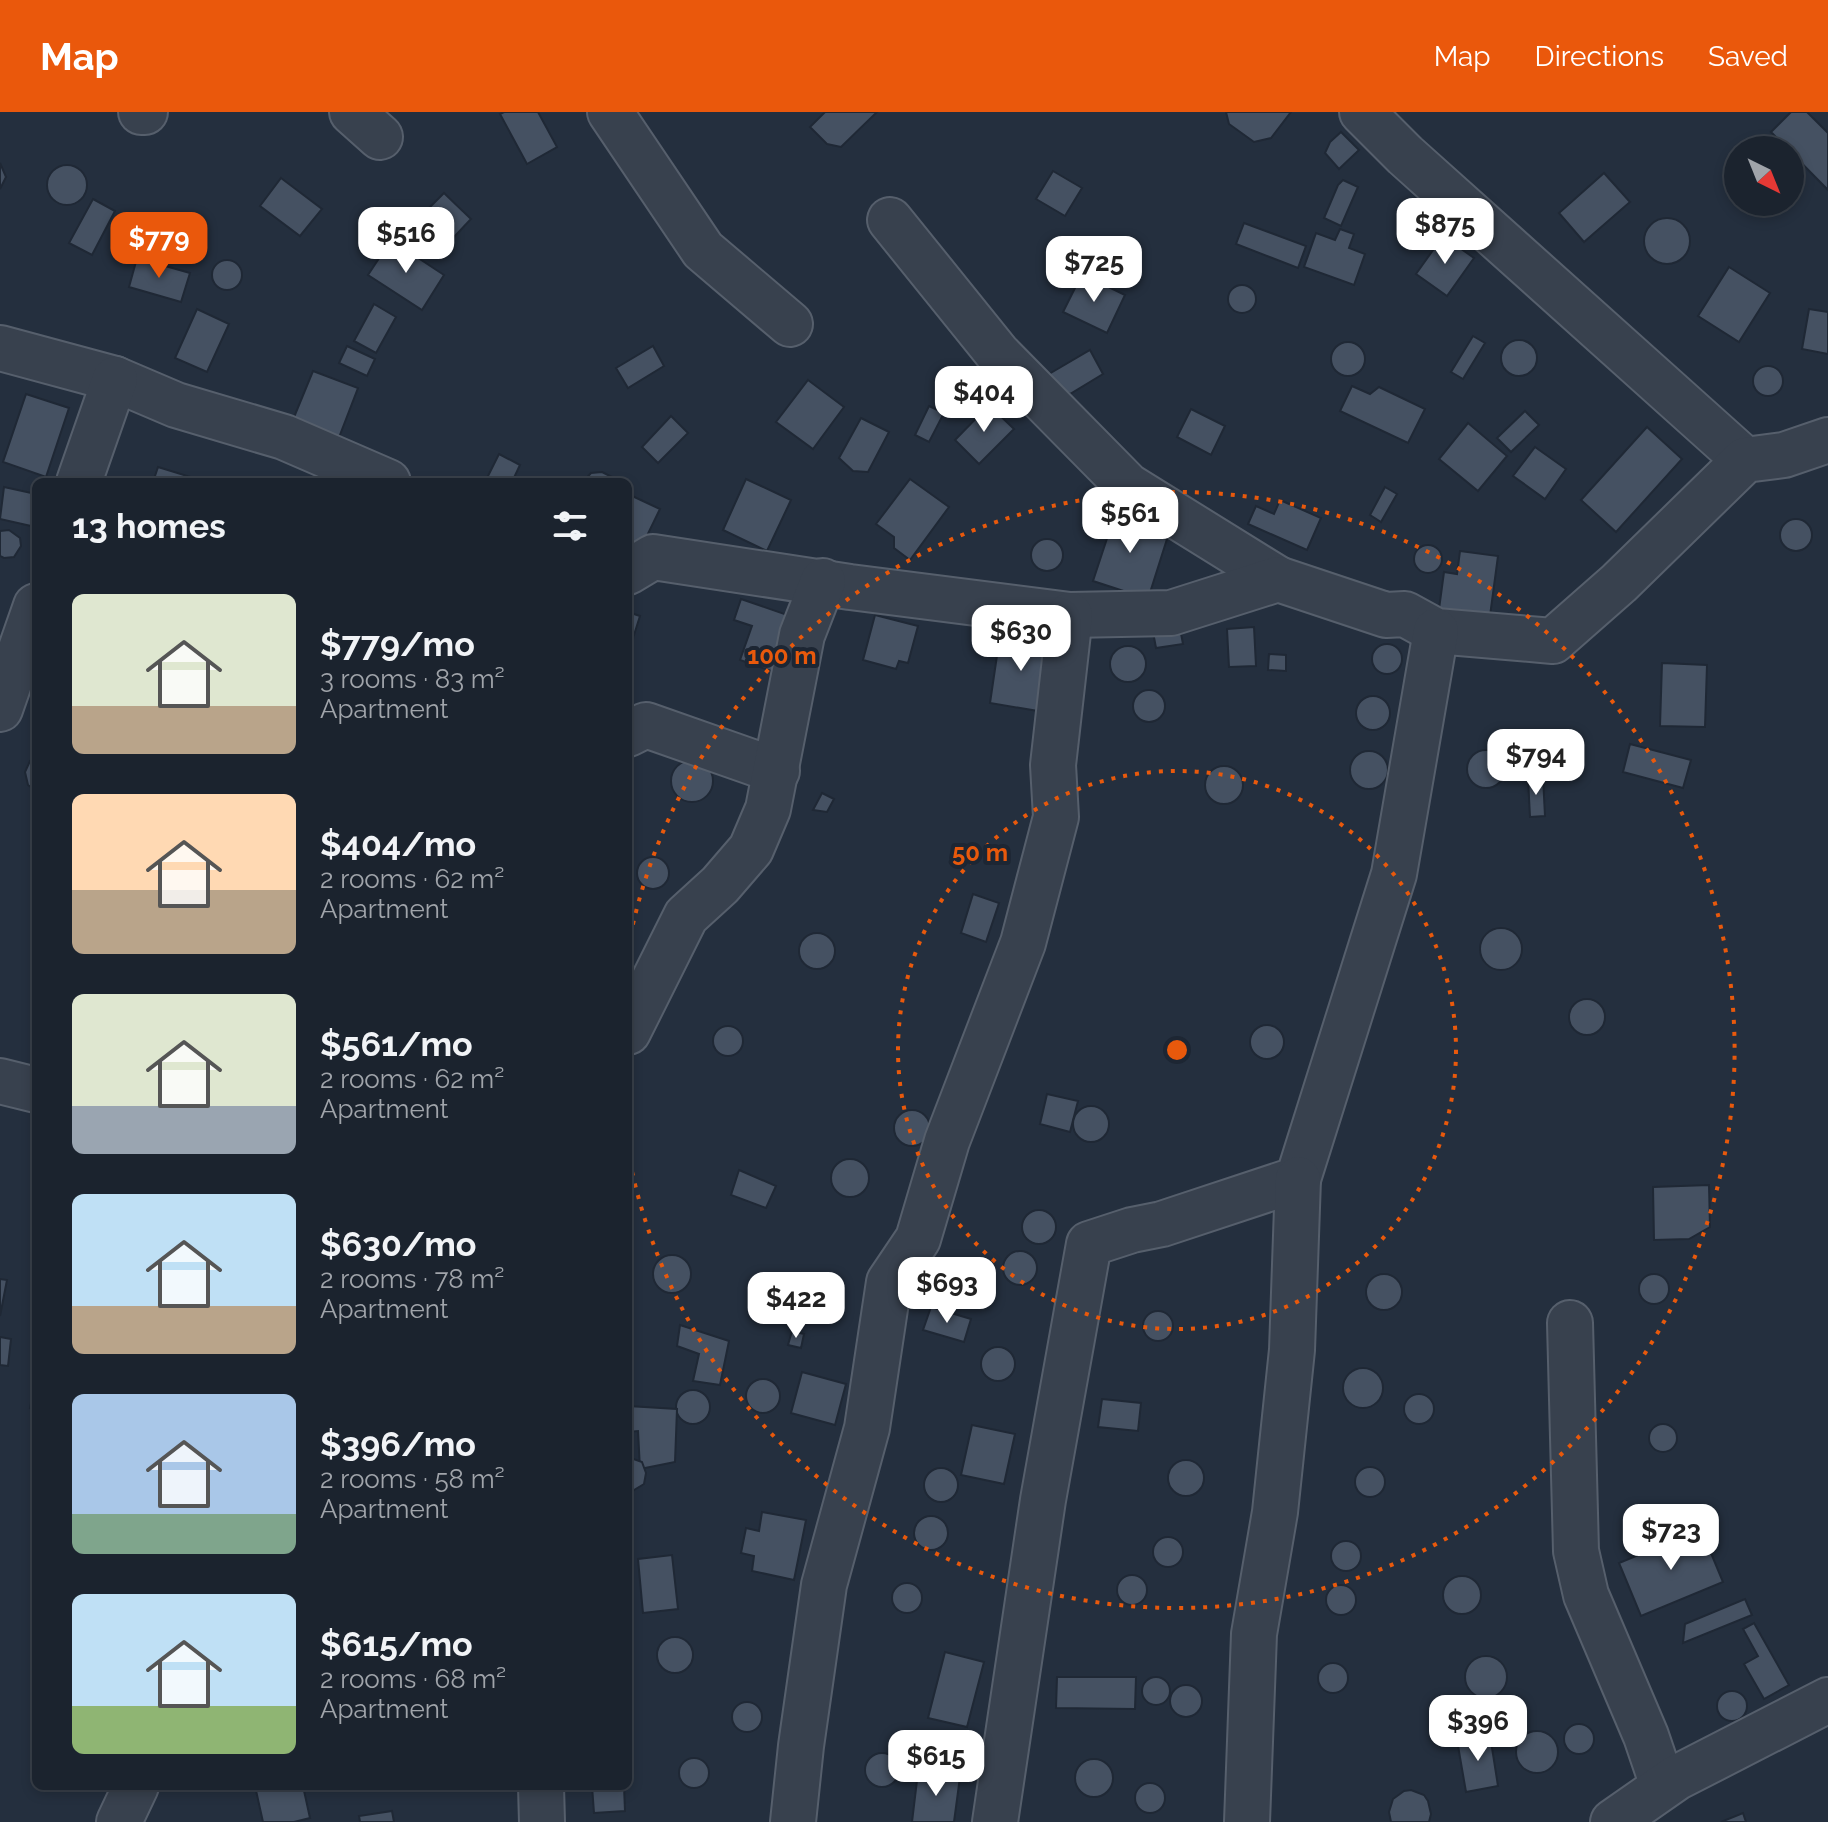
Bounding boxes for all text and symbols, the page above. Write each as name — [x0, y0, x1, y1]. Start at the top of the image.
text: Map — [40, 34, 119, 79]
text: Map — [1434, 40, 1491, 73]
text: Directions — [1535, 40, 1664, 73]
text: Saved — [1708, 40, 1788, 73]
north arrow — [1724, 136, 1804, 216]
map controls — [1724, 136, 1804, 216]
pin: $875 — [1398, 198, 1492, 266]
pin: $516 — [359, 207, 453, 275]
text: $875 — [1415, 209, 1475, 239]
pin: $779 — [112, 212, 206, 280]
text: $516 — [376, 218, 436, 248]
text: $779 — [128, 223, 190, 253]
pin: $725 — [1047, 236, 1141, 304]
text: $725 — [1064, 247, 1124, 277]
pin: $404 — [937, 366, 1031, 434]
text: $404 — [953, 377, 1015, 407]
pin: $561 — [1083, 487, 1177, 555]
text: $561 — [1100, 498, 1160, 528]
icon: filters — [548, 504, 592, 548]
text: 13 homes — [72, 506, 226, 546]
pin: $630 — [974, 605, 1068, 673]
text: $630 — [990, 616, 1052, 646]
text: $779/mo — [320, 624, 475, 664]
icon: home — [136, 626, 232, 722]
text: 100 m — [747, 641, 817, 670]
text: 3 rooms · 83 m² — [320, 664, 505, 694]
text: Apartment — [320, 694, 449, 724]
pin: $794 — [1489, 729, 1583, 797]
text: $794 — [1505, 740, 1567, 770]
text: $404/mo — [320, 824, 476, 864]
icon: home — [136, 826, 232, 922]
text: 50 m — [952, 838, 1008, 867]
text: 2 rooms · 62 m² — [320, 864, 504, 894]
text: Apartment — [320, 894, 449, 924]
text: $561/mo — [320, 1024, 473, 1064]
icon: home — [136, 1026, 232, 1122]
centre of rings — [1163, 1036, 1191, 1064]
text: 2 rooms · 62 m² — [320, 1064, 504, 1094]
text: Apartment — [320, 1094, 449, 1124]
text: $630/mo — [320, 1224, 476, 1264]
icon: home — [136, 1226, 232, 1322]
pin: $693 — [900, 1257, 994, 1325]
text: 2 rooms · 78 m² — [320, 1264, 504, 1294]
text: $693 — [916, 1268, 978, 1298]
pin: $422 — [749, 1272, 843, 1340]
text: $422 — [766, 1283, 826, 1313]
text: Apartment — [320, 1294, 449, 1324]
text: $396/mo — [320, 1424, 476, 1464]
icon: home — [136, 1426, 232, 1522]
text: 2 rooms · 58 m² — [320, 1464, 505, 1494]
text: Apartment — [320, 1494, 449, 1524]
pin: $723 — [1624, 1504, 1718, 1572]
text: $723 — [1641, 1515, 1701, 1545]
text: $615/mo — [320, 1624, 473, 1664]
icon: home — [136, 1626, 232, 1722]
text: 2 rooms · 68 m² — [320, 1664, 506, 1694]
text: Apartment — [320, 1694, 449, 1724]
pin: $396 — [1431, 1695, 1525, 1763]
text: $396 — [1447, 1706, 1509, 1736]
pin: $615 — [889, 1730, 983, 1798]
text: $615 — [906, 1741, 966, 1771]

